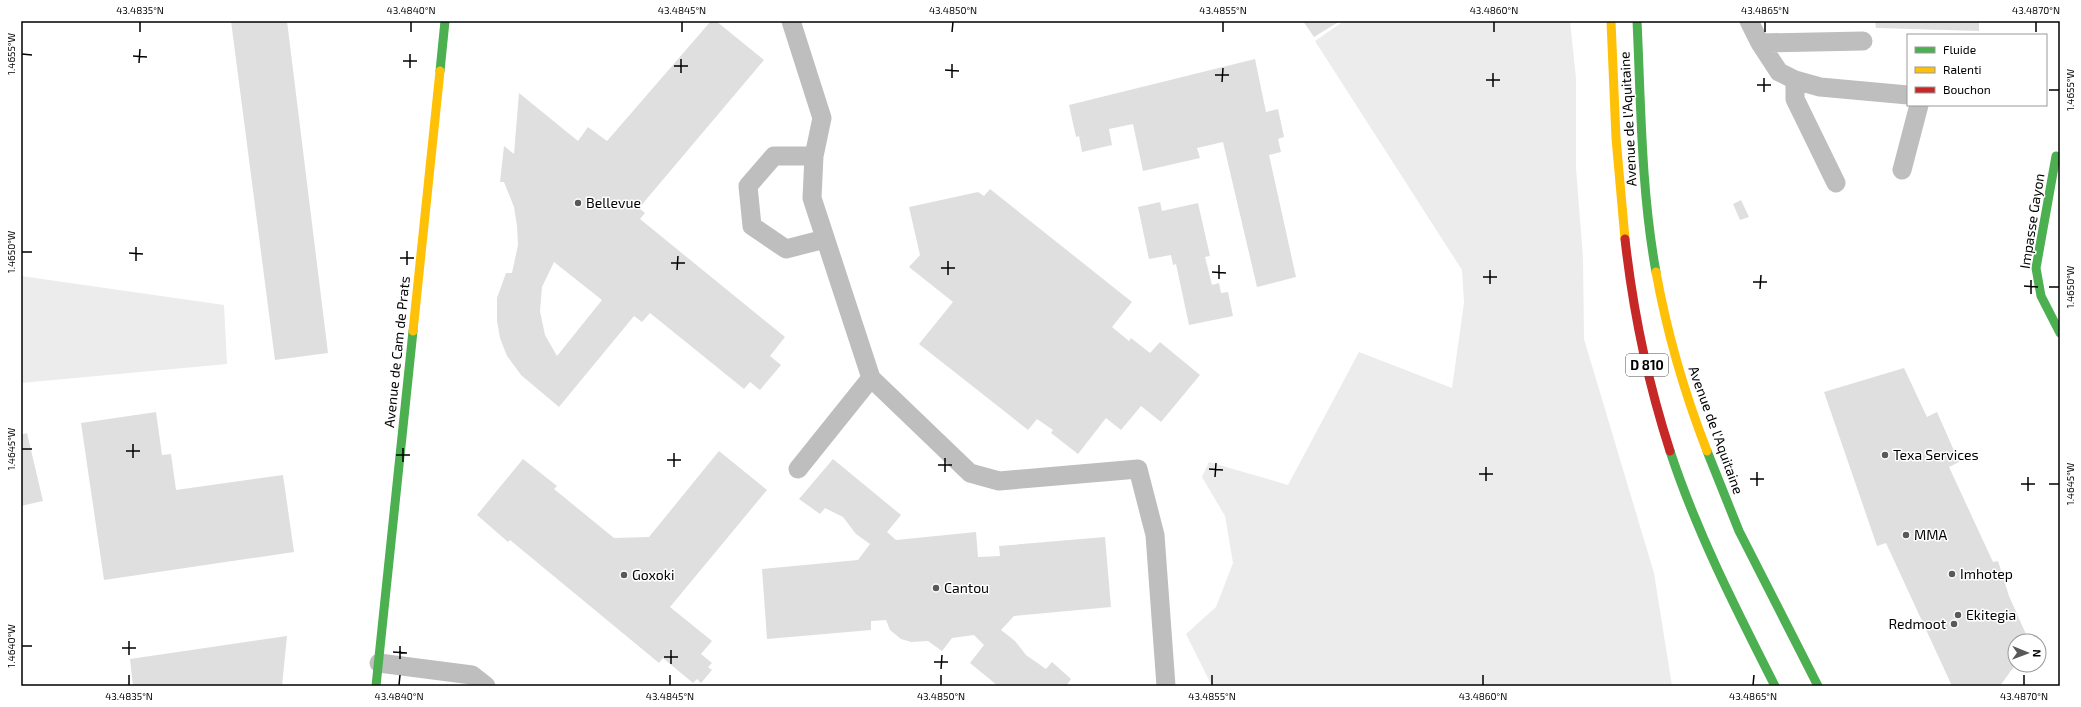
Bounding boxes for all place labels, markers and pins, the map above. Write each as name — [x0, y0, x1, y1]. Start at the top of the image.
place label: Bellevue — [586, 194, 641, 211]
marker: Bellevue — [573, 198, 583, 208]
place label: Texa Services — [1893, 446, 1979, 463]
marker: Texa Services — [1880, 450, 1890, 460]
place label: MMA — [1914, 526, 1948, 543]
marker: MMA — [1901, 530, 1911, 540]
place label: Imhotep — [1960, 565, 2013, 582]
place label: Goxoki — [632, 566, 674, 583]
marker: Imhotep — [1947, 569, 1957, 579]
marker: Goxoki — [619, 570, 629, 580]
place label: Cantou — [944, 579, 989, 596]
marker: Cantou — [931, 583, 941, 593]
place label: Ekitegia — [1966, 606, 2016, 623]
marker: Ekitegia — [1953, 610, 1963, 620]
place label: Redmoot — [1888, 615, 1946, 632]
marker: Redmoot — [1949, 619, 1959, 629]

